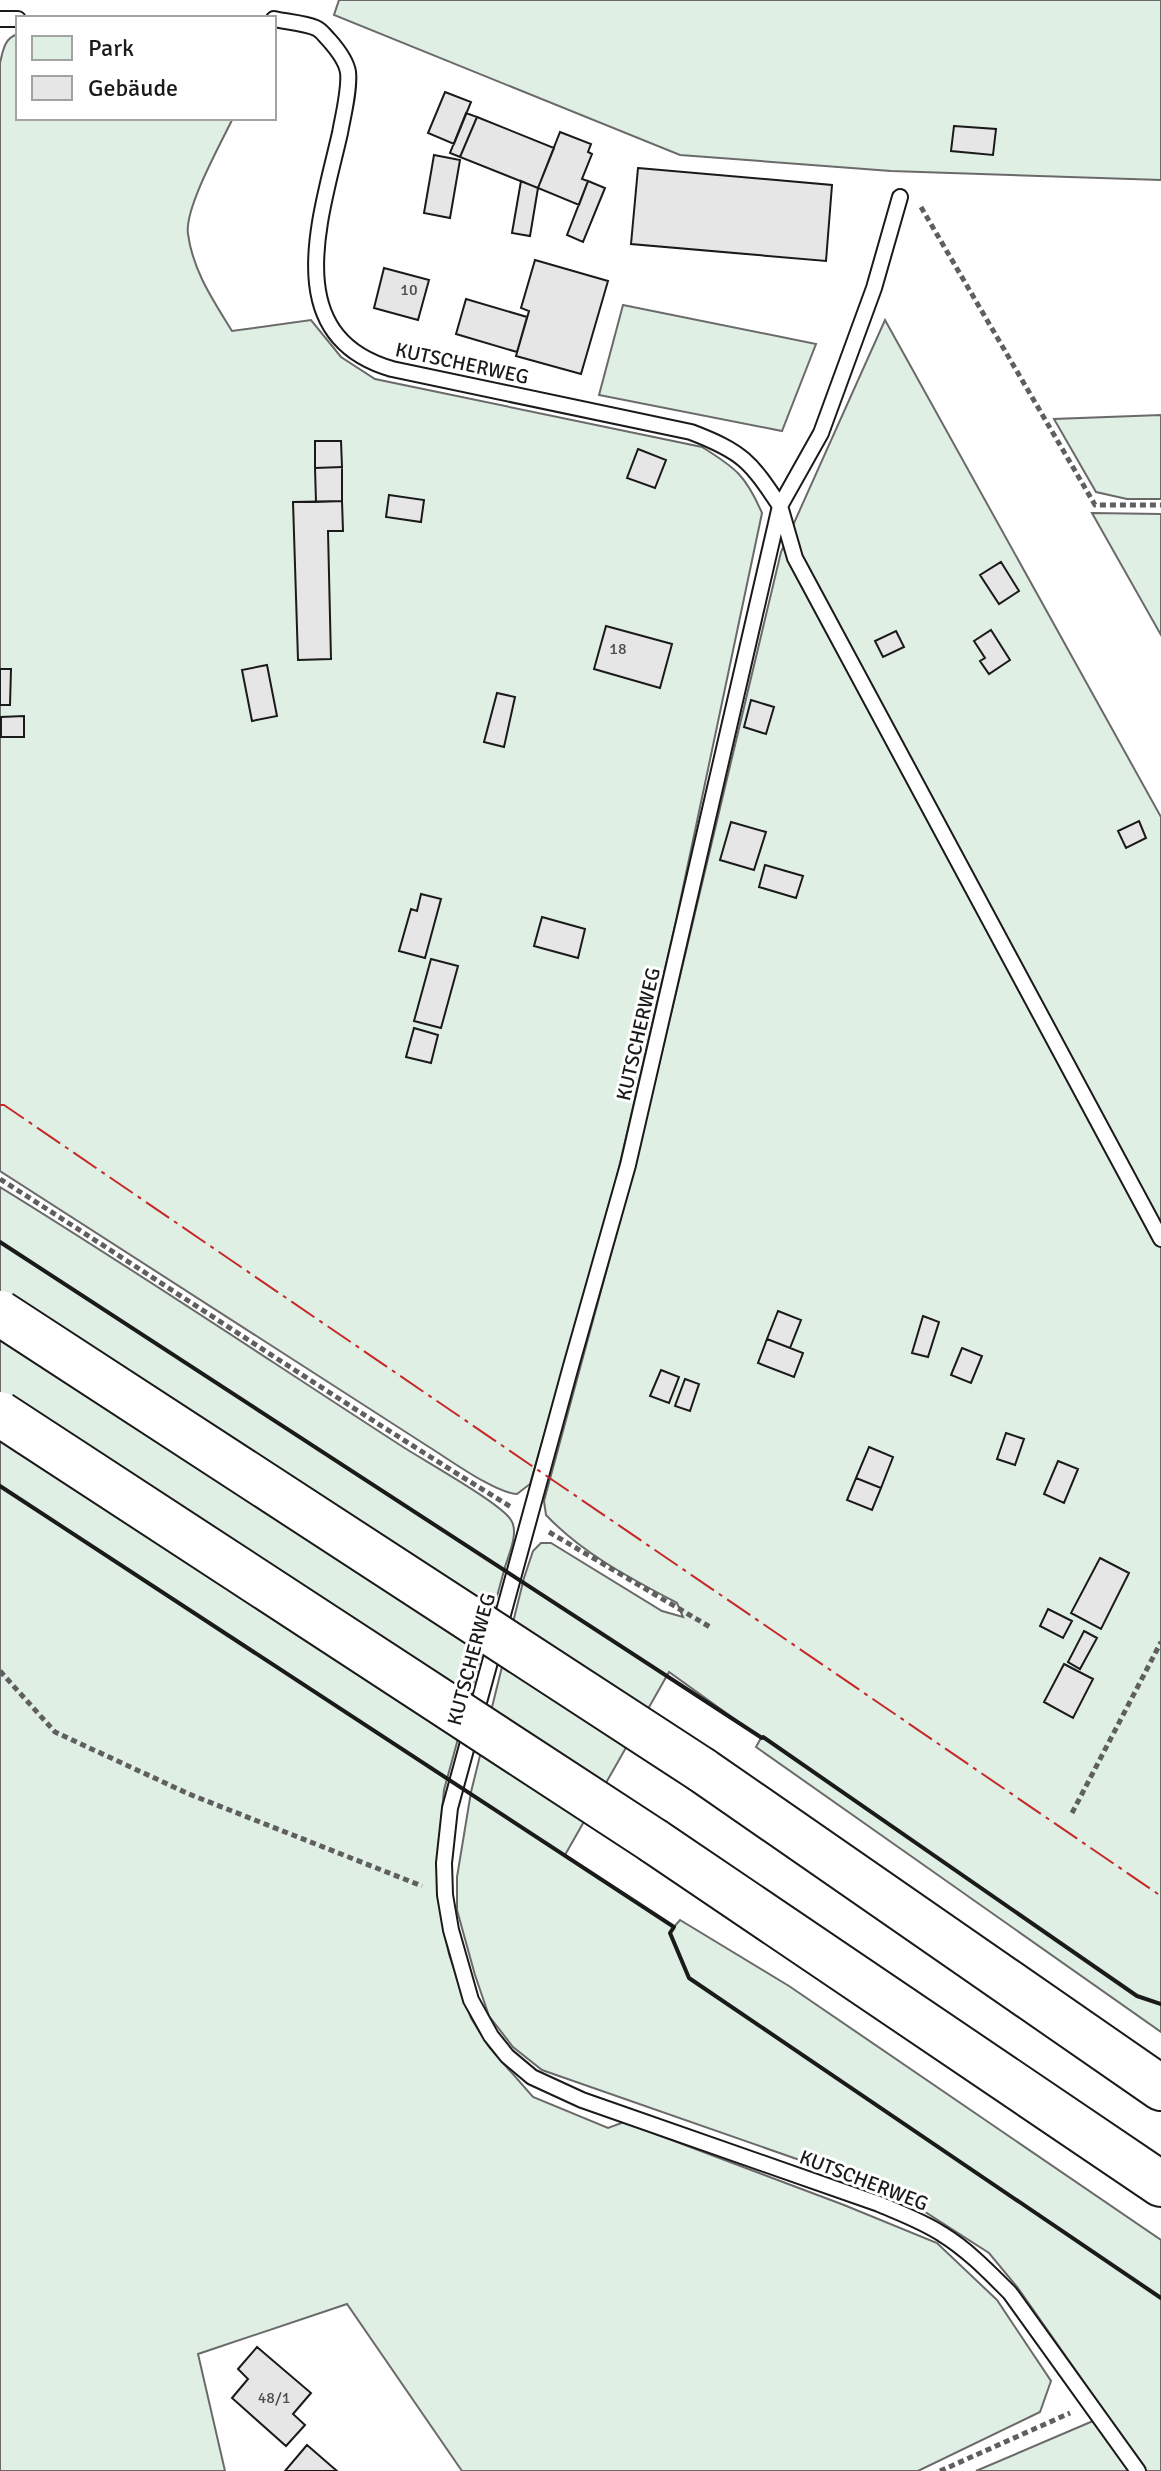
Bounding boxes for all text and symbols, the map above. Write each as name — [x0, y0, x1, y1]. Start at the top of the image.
legend — [16, 16, 276, 120]
text: Park — [88, 33, 134, 63]
text: Gebäude — [88, 73, 178, 103]
house number: 10 — [400, 280, 418, 300]
street label: KUTSCHERWEG — [393, 337, 531, 390]
house number: 18 — [609, 639, 627, 659]
street label: KUTSCHERWEG — [611, 965, 666, 1103]
street label: KUTSCHERWEG — [442, 1590, 501, 1728]
street label: KUTSCHERWEG — [796, 2144, 932, 2216]
house number: 48/1 — [258, 2388, 290, 2408]

